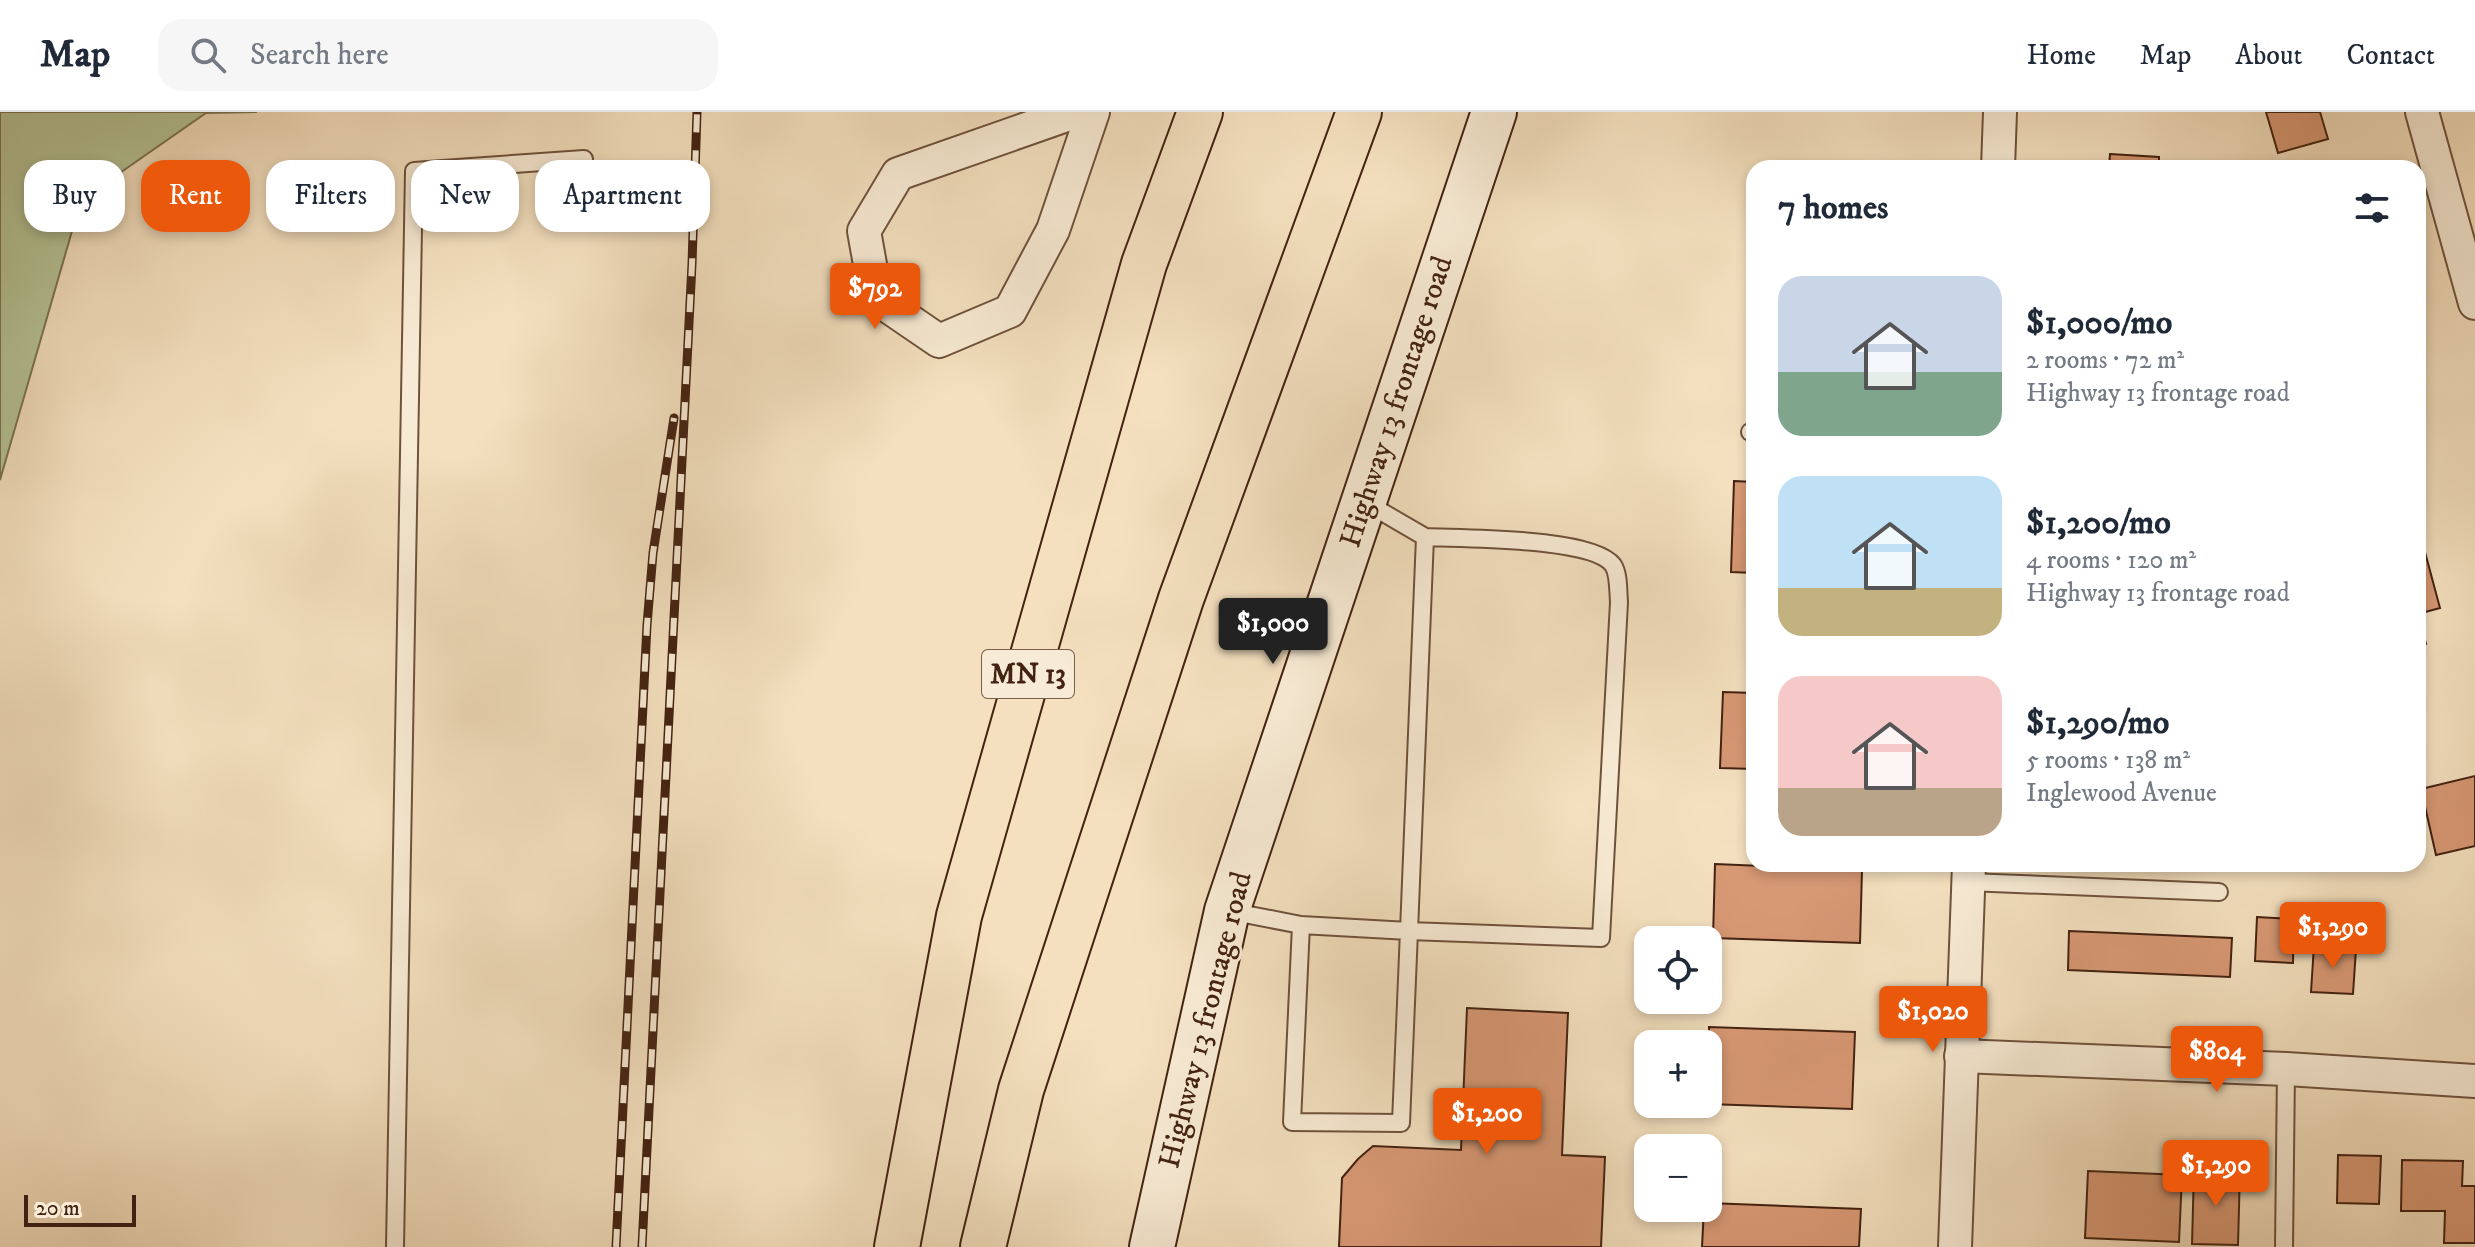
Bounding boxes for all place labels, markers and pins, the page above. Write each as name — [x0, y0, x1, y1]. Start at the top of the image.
pin: $792 — [828, 263, 922, 331]
pin: $1,000 — [1208, 598, 1338, 666]
pin: $1,290 — [2268, 902, 2398, 970]
pin: $1,020 — [1868, 986, 1998, 1054]
pin: $804 — [2170, 1026, 2264, 1094]
pin: $1,200 — [1422, 1088, 1552, 1156]
pin: $1,290 — [2151, 1140, 2281, 1208]

